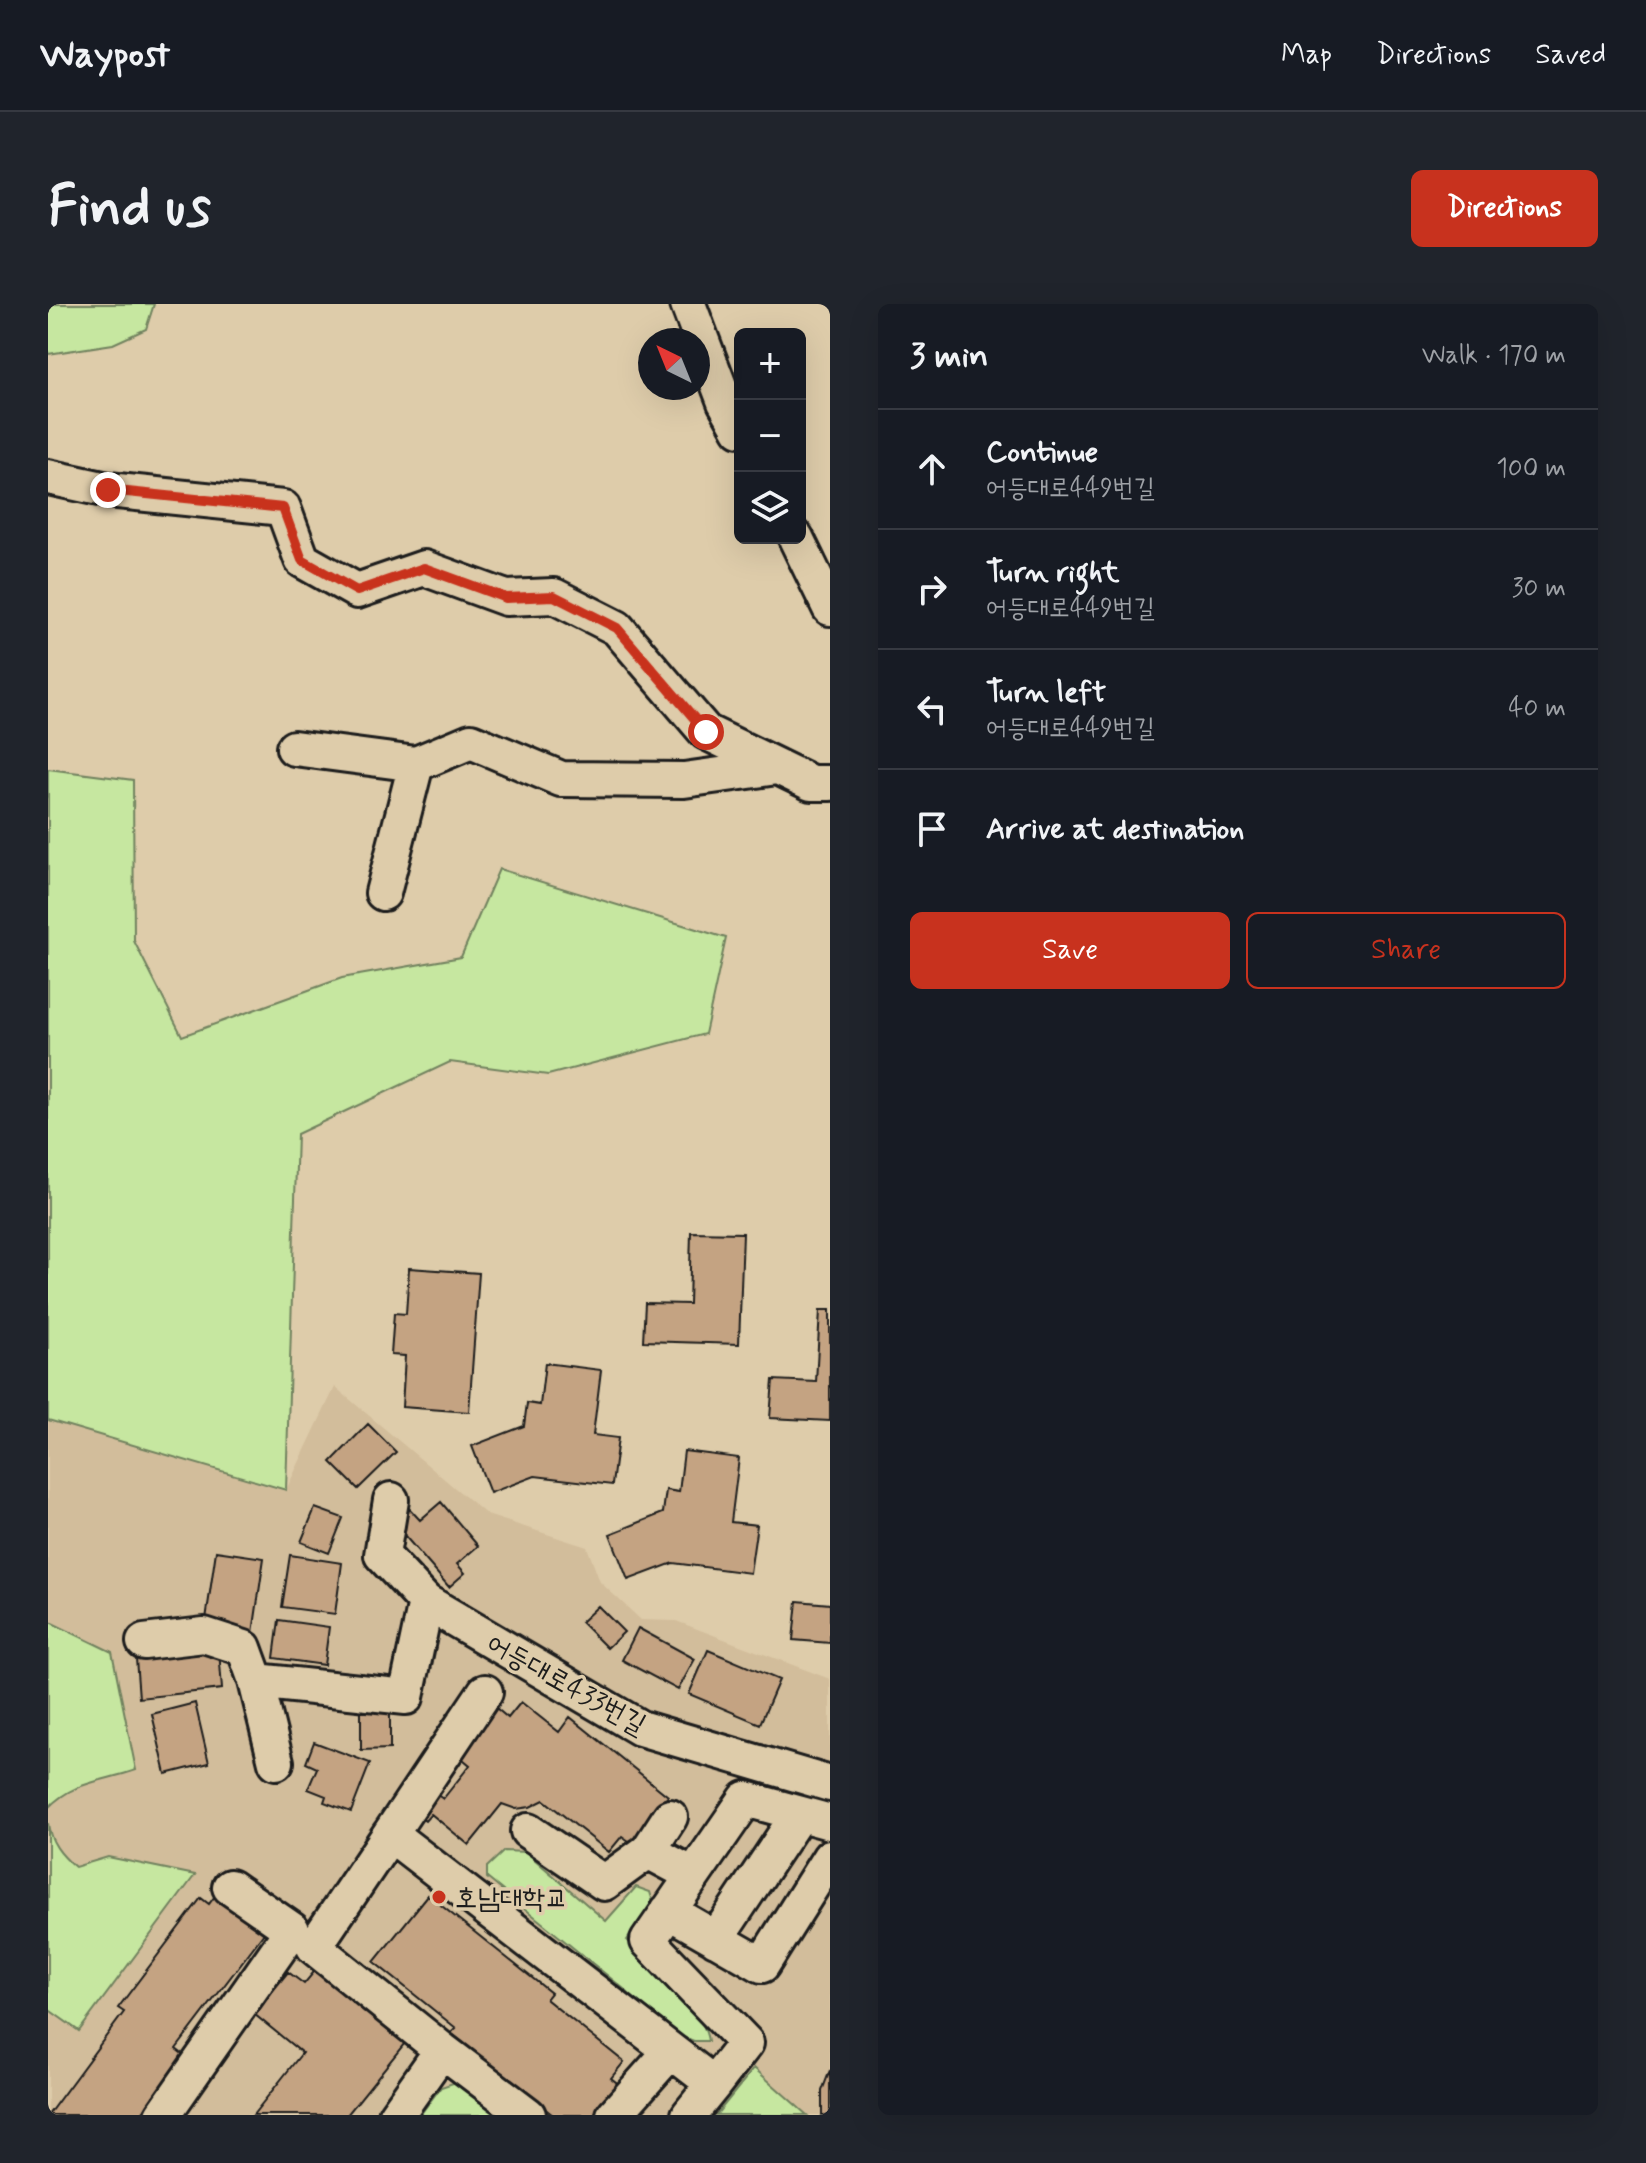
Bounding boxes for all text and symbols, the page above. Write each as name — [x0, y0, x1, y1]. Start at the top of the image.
text: Waypost — [40, 31, 170, 80]
text: Map — [1281, 37, 1332, 74]
text: Directions — [1376, 37, 1491, 74]
text: Saved — [1535, 37, 1606, 74]
button: Directions — [1411, 170, 1598, 247]
text: Find us — [48, 172, 211, 245]
north arrow — [638, 328, 710, 400]
map controls — [734, 328, 806, 544]
button: + — [734, 328, 806, 400]
text: 3 min — [910, 334, 988, 379]
text: Walk · 170 m — [1422, 339, 1566, 373]
button: − — [734, 400, 806, 472]
text: Continue — [986, 433, 1098, 472]
icon: ahead — [910, 447, 954, 491]
text: 100 m — [1496, 452, 1566, 486]
route end — [90, 472, 126, 508]
button: layers — [734, 472, 806, 544]
text: 어등대로449번길 — [986, 472, 1155, 506]
text: Turn right — [986, 553, 1119, 592]
icon: right — [910, 567, 954, 611]
text: 30 m — [1512, 572, 1566, 606]
text: 어등대로449번길 — [986, 592, 1155, 626]
text: Turn left — [986, 673, 1106, 712]
icon: left — [910, 687, 954, 731]
text: 40 m — [1508, 692, 1566, 726]
text: 어등대로449번길 — [986, 712, 1155, 746]
route start — [688, 714, 724, 750]
icon: arrive — [910, 807, 954, 851]
text: Arrive at destination — [986, 810, 1244, 849]
button: Save — [910, 912, 1230, 989]
button: Share — [1246, 912, 1566, 989]
street label: 어등대로433번길 — [480, 1626, 652, 1744]
place label: 호남대학교 — [455, 1881, 568, 1918]
marker: 호남대학교 — [430, 1888, 448, 1906]

